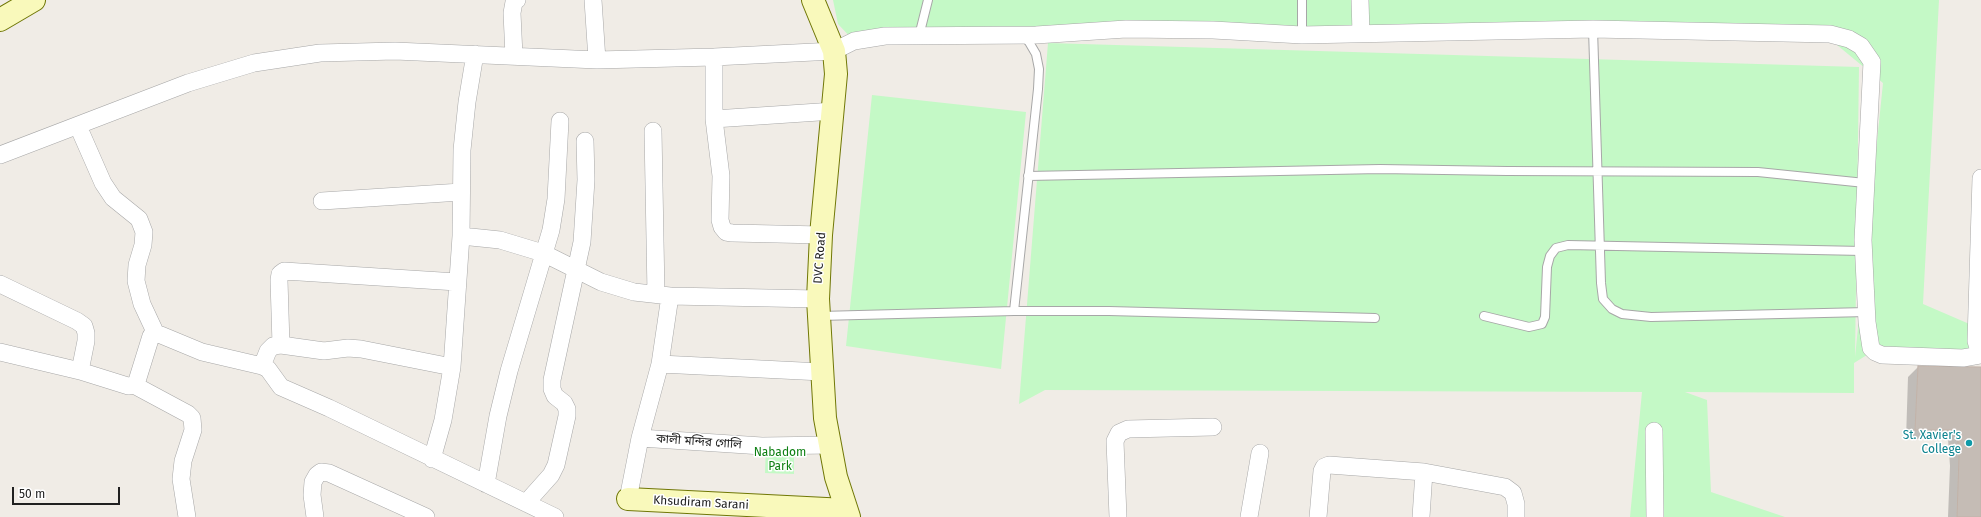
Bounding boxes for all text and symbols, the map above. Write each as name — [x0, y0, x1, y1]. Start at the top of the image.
street label: DVC Road — [811, 232, 829, 284]
place label: St. Xavier's College — [1903, 429, 1961, 457]
street label: কালী মন্দির গোলি — [656, 432, 742, 452]
marker: St. Xavier's College — [1964, 438, 1974, 448]
park label: Nabadom Park — [754, 446, 806, 474]
scale bar — [14, 479, 122, 505]
text: 50 m — [19, 487, 45, 501]
street label: Khsudiram Sarani — [653, 493, 749, 513]

